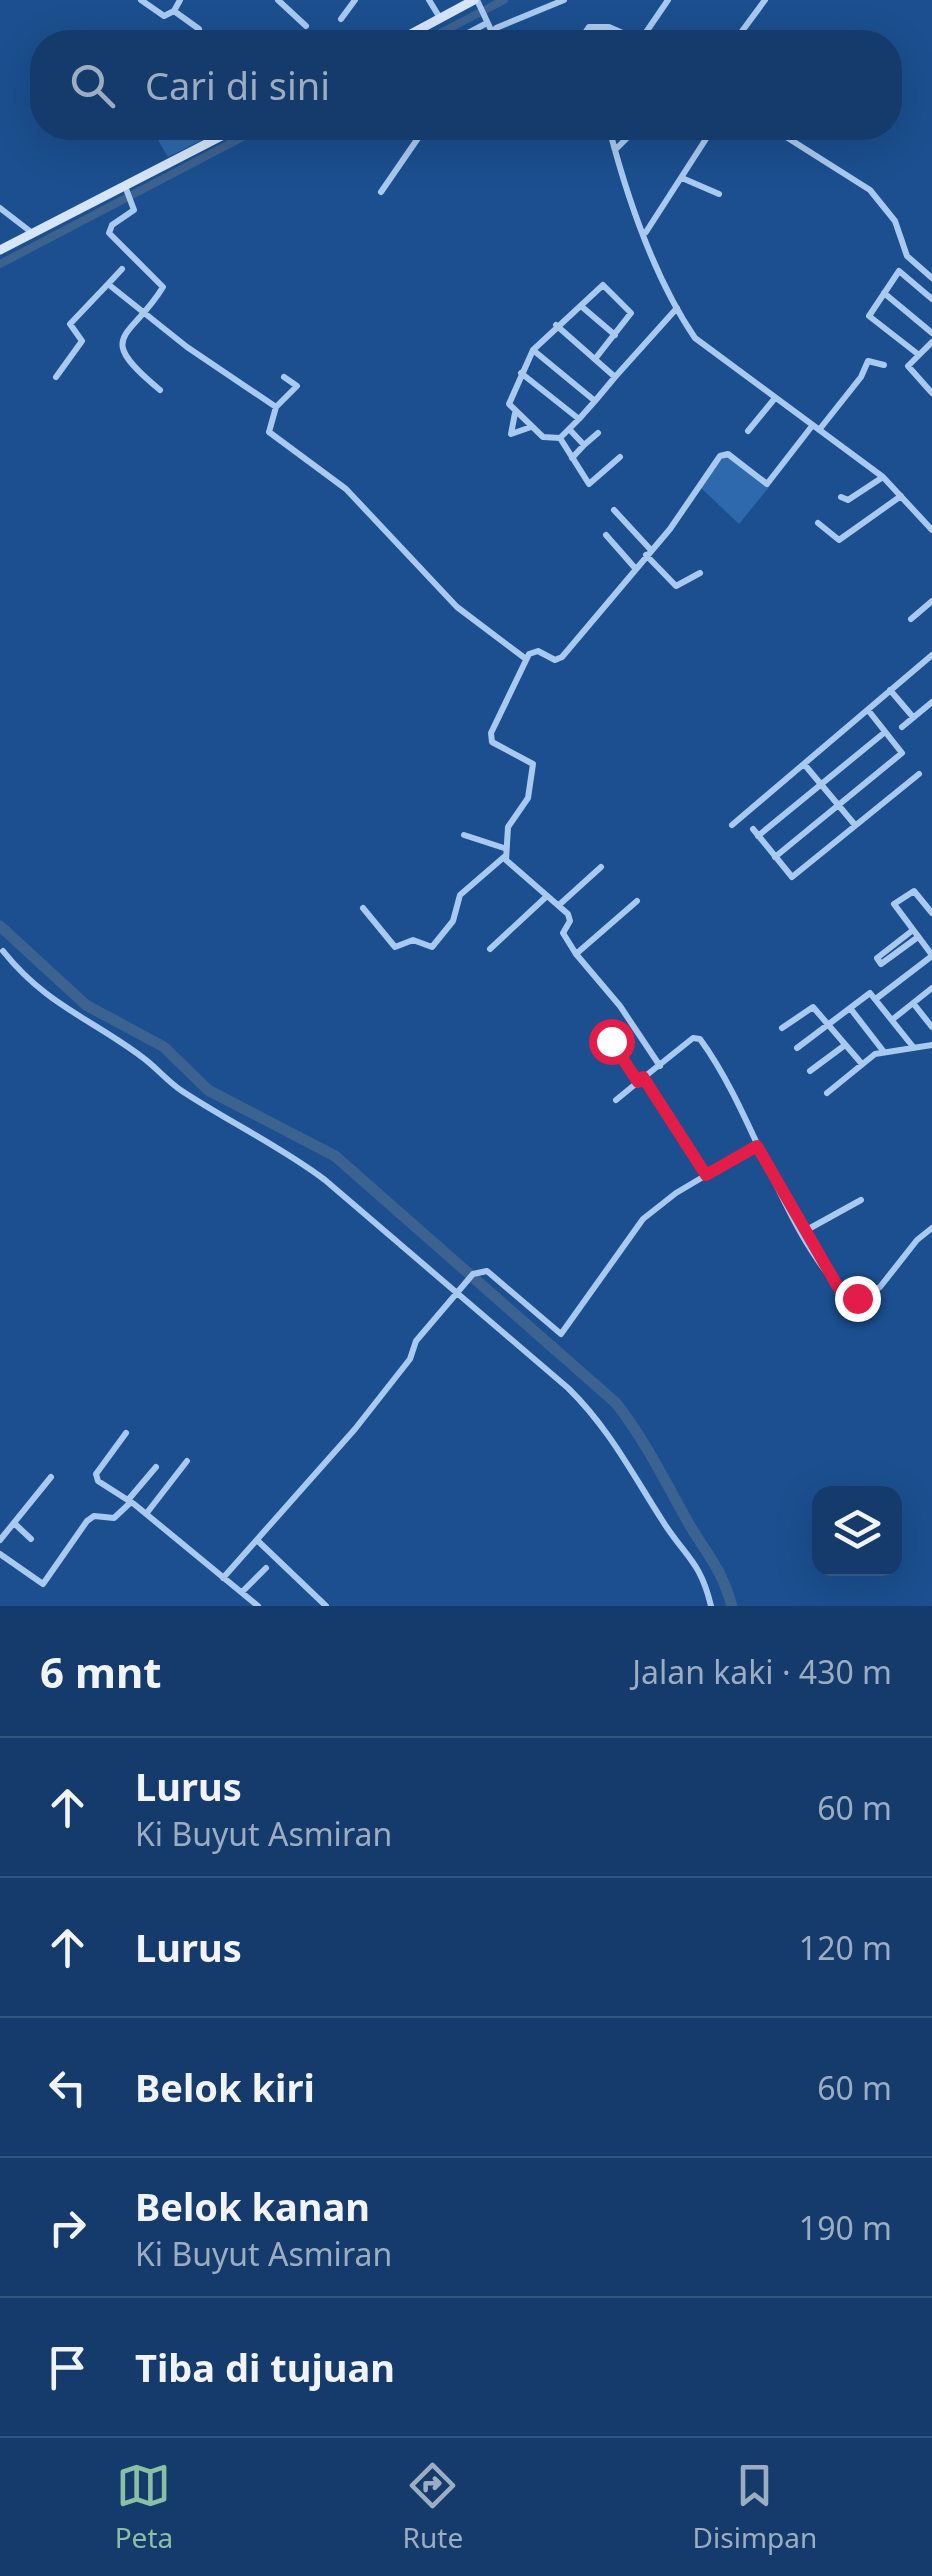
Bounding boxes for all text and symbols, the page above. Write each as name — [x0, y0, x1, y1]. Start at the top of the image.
search box — [30, 30, 902, 140]
icon: search — [65, 58, 120, 113]
text: Cari di sini — [145, 59, 330, 111]
route start — [589, 1019, 635, 1065]
route end — [835, 1276, 881, 1322]
map controls — [812, 1486, 902, 1576]
button: layers — [812, 1486, 902, 1576]
text: 6 mnt — [40, 1643, 161, 1700]
text: Jalan kaki · 430 m — [632, 1650, 892, 1693]
text: Lurus — [135, 1760, 242, 1812]
icon: ahead — [40, 1780, 95, 1835]
text: 60 m — [817, 1786, 892, 1829]
text: Ki Buyut Asmiran — [135, 1812, 392, 1855]
icon: ahead — [40, 1920, 95, 1975]
text: Lurus — [135, 1921, 242, 1973]
text: 120 m — [799, 1926, 892, 1969]
icon: left — [40, 2060, 95, 2115]
text: Belok kiri — [135, 2061, 315, 2113]
text: 60 m — [817, 2066, 892, 2109]
text: Belok kanan — [135, 2180, 370, 2232]
icon: right — [40, 2200, 95, 2255]
text: 190 m — [799, 2206, 892, 2249]
text: Ki Buyut Asmiran — [135, 2232, 392, 2275]
icon: arrive — [40, 2340, 95, 2395]
text: Tiba di tujuan — [135, 2341, 395, 2393]
tab: Peta — [115, 2458, 173, 2556]
tab: Rute — [403, 2458, 463, 2556]
tab: Disimpan — [693, 2458, 817, 2556]

